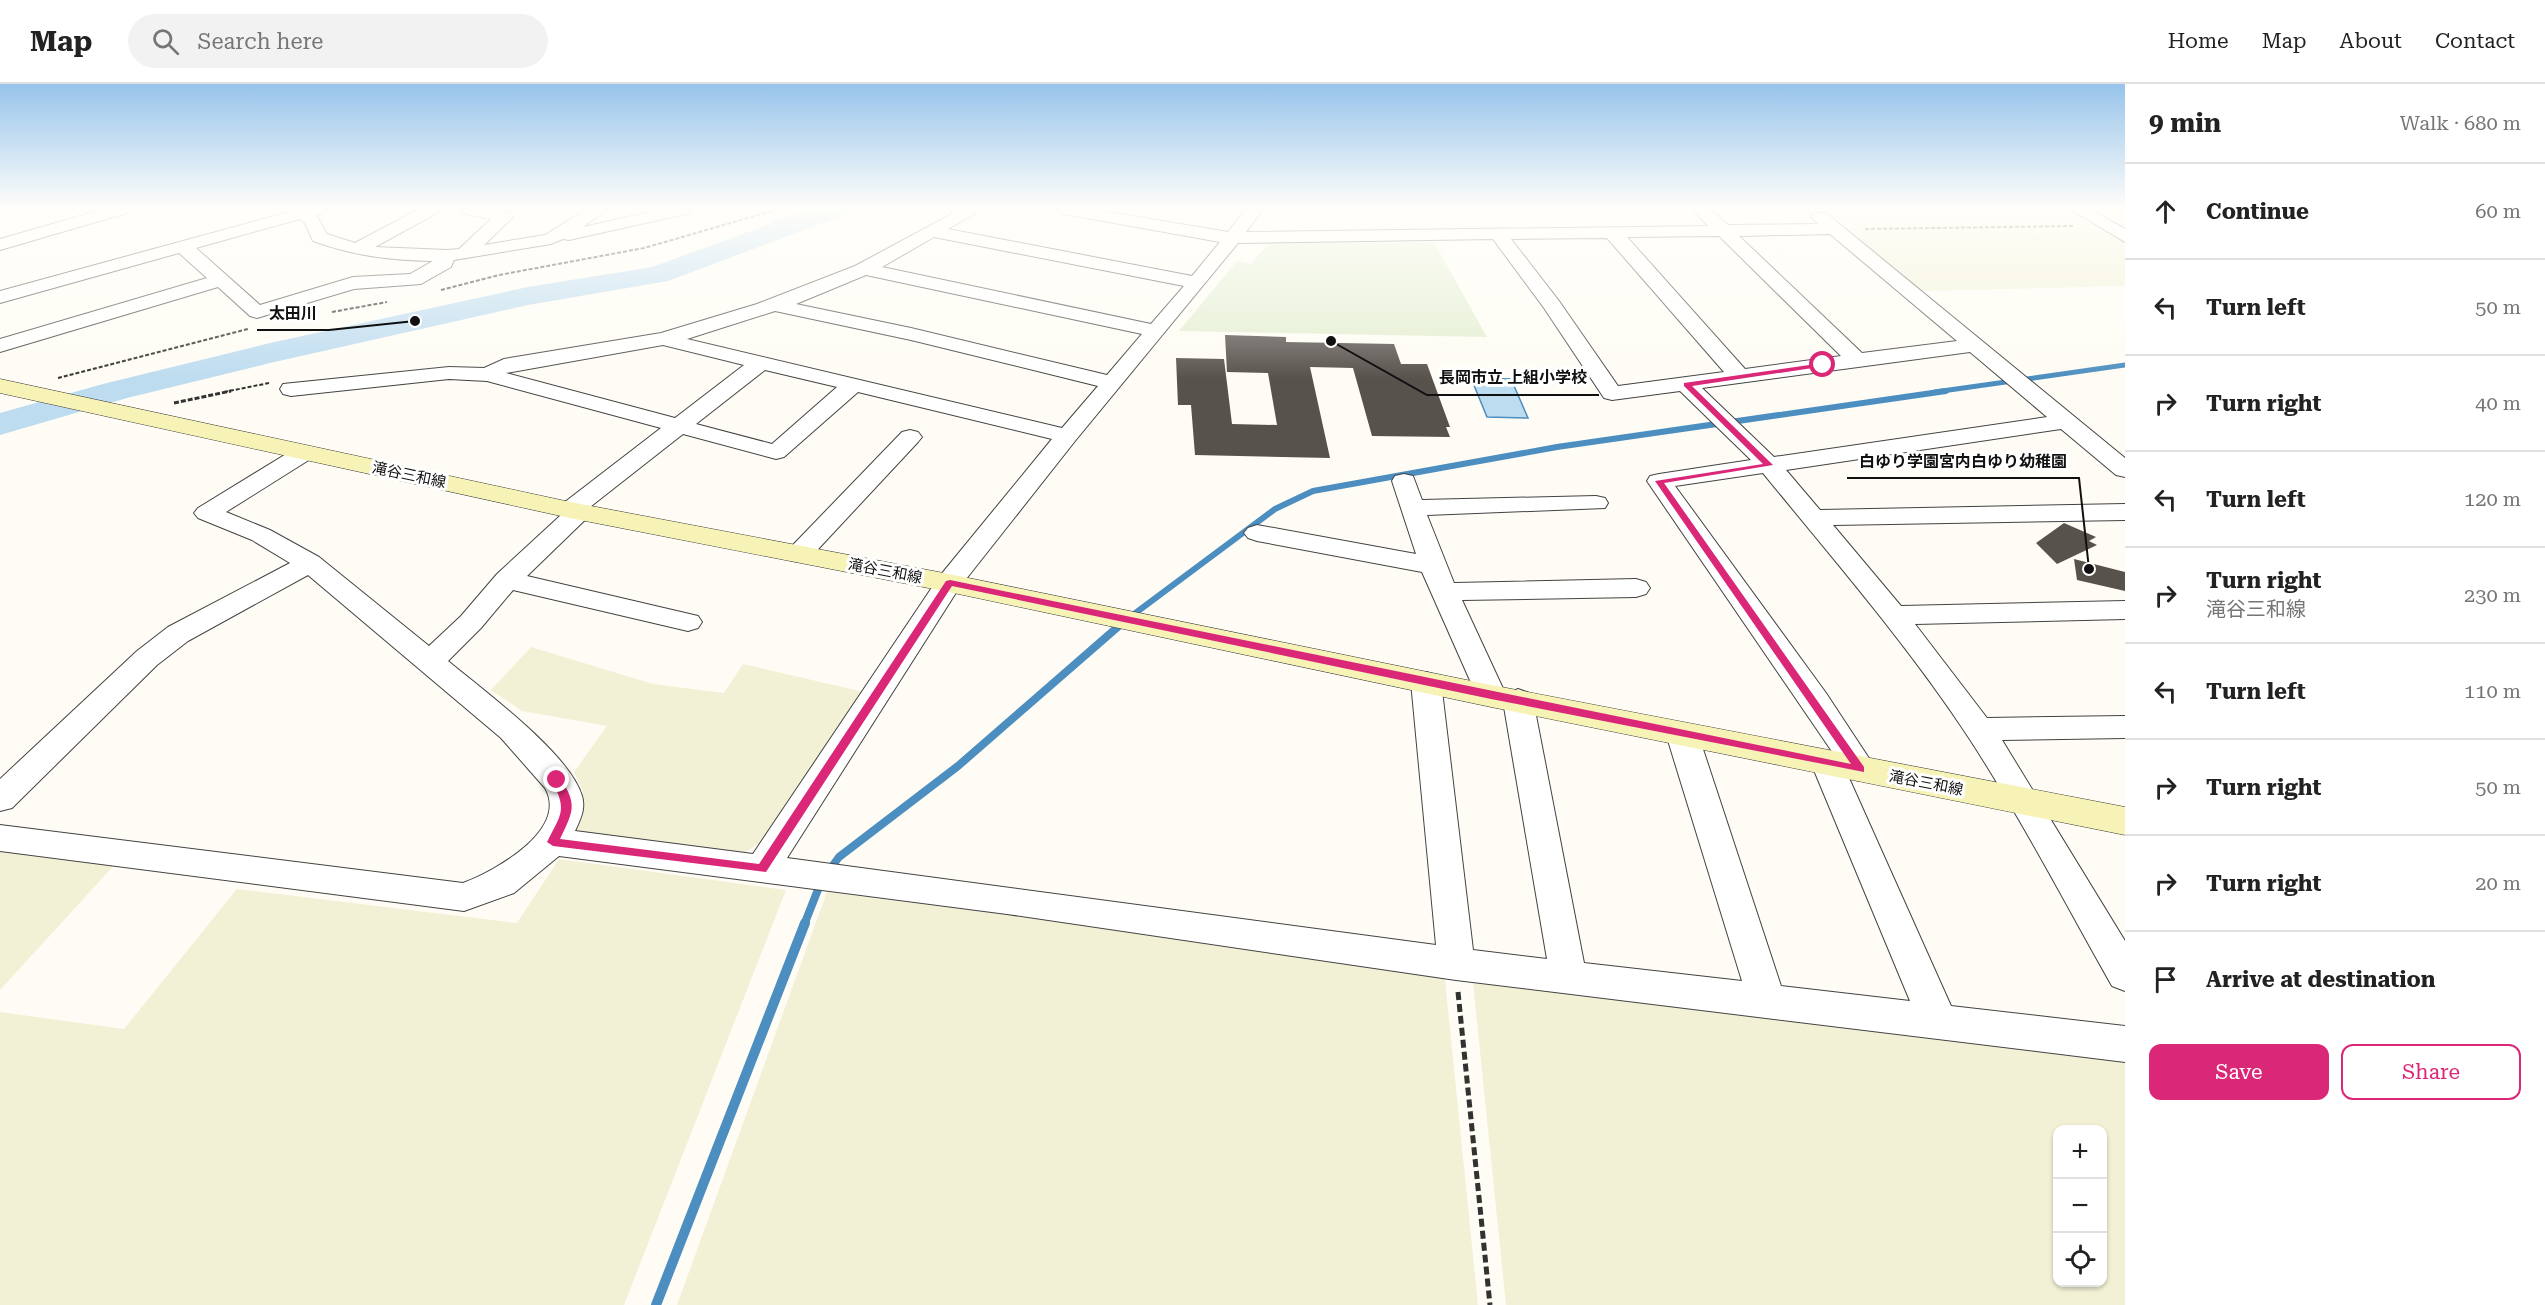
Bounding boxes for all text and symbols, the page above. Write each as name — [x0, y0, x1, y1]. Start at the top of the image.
search box — [128, 14, 548, 68]
text: Map — [30, 25, 92, 58]
icon: search — [149, 25, 182, 58]
text: Search here — [197, 29, 323, 54]
text: Home — [2168, 29, 2229, 53]
text: Map — [2262, 29, 2307, 53]
text: About — [2340, 29, 2402, 53]
text: Contact — [2435, 29, 2515, 53]
text: 9 min — [2149, 108, 2221, 138]
text: Walk · 680 m — [2400, 111, 2521, 135]
icon: ahead — [2149, 195, 2182, 228]
text: Continue — [2206, 199, 2309, 224]
text: 60 m — [2475, 199, 2521, 223]
icon: left — [2149, 291, 2182, 324]
text: Turn left — [2206, 295, 2306, 320]
text: 50 m — [2475, 295, 2521, 319]
callout: 太田川 — [257, 296, 329, 330]
text: 太田川 — [269, 304, 317, 323]
route start — [1809, 351, 1835, 377]
callout: 長岡市立 上組小学校 — [1427, 361, 1599, 395]
text: 長岡市立 上組小学校 — [1439, 368, 1587, 387]
icon: right — [2149, 387, 2182, 420]
text: Turn right — [2206, 391, 2321, 416]
text: 40 m — [2475, 391, 2521, 415]
callout: 白ゆり学園宮内白ゆり幼稚園 — [1847, 444, 2079, 478]
text: 白ゆり学園宮内白ゆり幼稚園 — [1859, 452, 2067, 471]
street label: 滝谷三和線 — [370, 458, 448, 492]
icon: left — [2149, 483, 2182, 516]
text: Turn left — [2206, 487, 2306, 512]
text: 120 m — [2464, 487, 2521, 511]
street label: 滝谷三和線 — [846, 555, 924, 587]
text: Turn right — [2206, 568, 2321, 593]
icon: right — [2149, 579, 2182, 612]
text: 230 m — [2464, 583, 2521, 607]
text: 滝谷三和線 — [2206, 597, 2306, 621]
icon: left — [2149, 675, 2182, 708]
text: Turn left — [2206, 679, 2306, 704]
text: 110 m — [2464, 679, 2521, 703]
route end — [543, 766, 569, 792]
street label: 滝谷三和線 — [1887, 767, 1965, 799]
icon: right — [2149, 771, 2182, 804]
text: Turn right — [2206, 775, 2321, 800]
text: 50 m — [2475, 775, 2521, 799]
icon: right — [2149, 867, 2182, 900]
text: Turn right — [2206, 871, 2321, 896]
text: 20 m — [2475, 871, 2521, 895]
icon: arrive — [2149, 963, 2182, 996]
text: Arrive at destination — [2206, 967, 2435, 992]
button: Save — [2149, 1044, 2329, 1100]
button: Share — [2341, 1044, 2521, 1100]
map controls — [2053, 1125, 2107, 1287]
button: + — [2053, 1125, 2107, 1179]
button: − — [2053, 1179, 2107, 1233]
button: locate — [2053, 1233, 2107, 1287]

